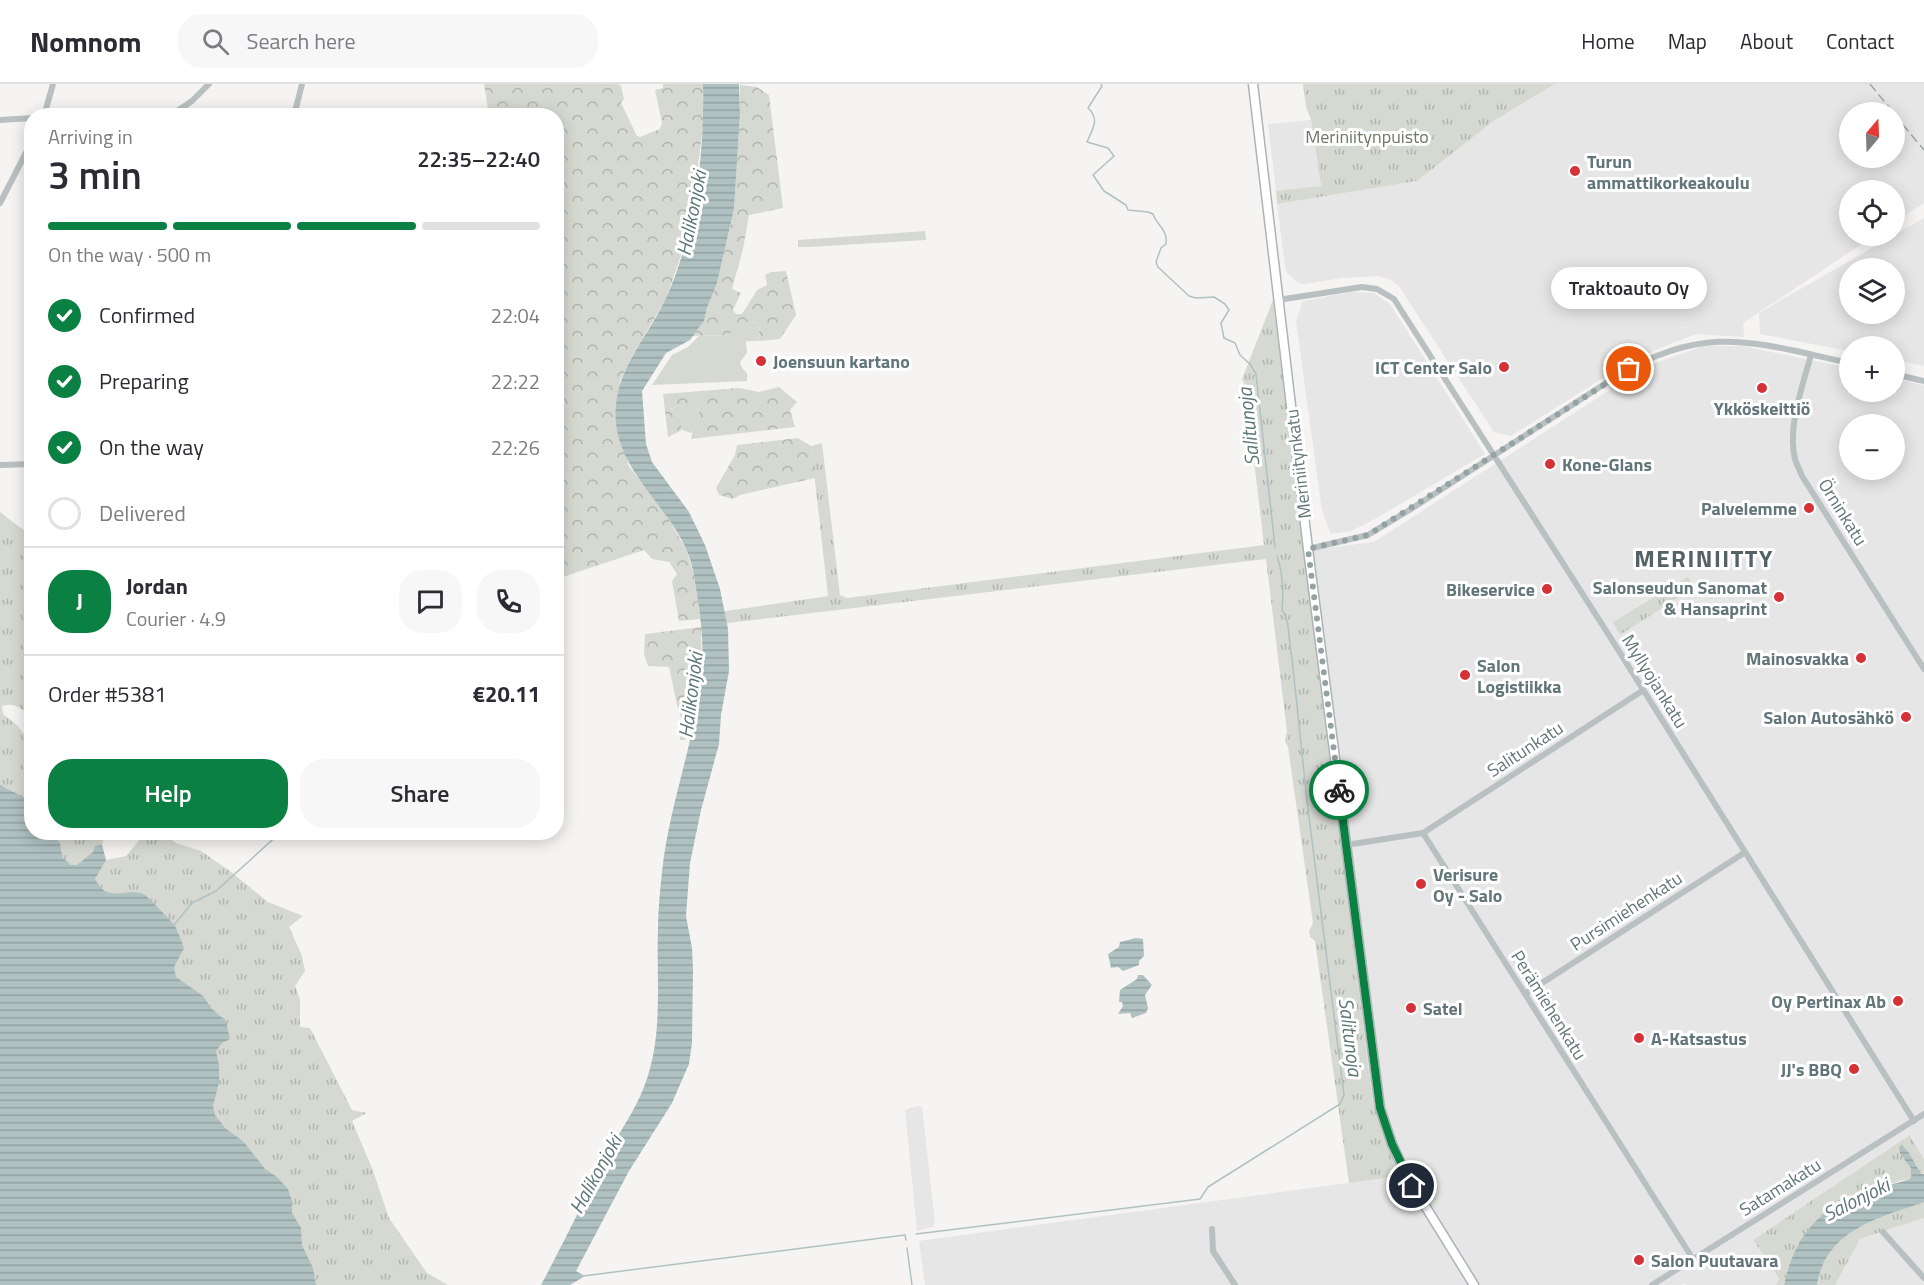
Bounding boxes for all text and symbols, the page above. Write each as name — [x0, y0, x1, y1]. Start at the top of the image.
search box — [178, 14, 598, 68]
text: Nomnom — [30, 20, 142, 63]
text: Search here — [247, 24, 356, 58]
icon: search — [199, 25, 232, 58]
text: Home — [1581, 25, 1635, 57]
text: Map — [1668, 25, 1707, 57]
text: About — [1740, 25, 1793, 57]
text: Contact — [1826, 25, 1894, 57]
north arrow — [1839, 102, 1905, 168]
map controls — [1839, 102, 1905, 480]
text: Arriving in — [48, 121, 133, 152]
park label: Meriniitynpuisto — [1305, 123, 1429, 150]
text: 22:35–22:40 — [417, 142, 540, 176]
text: 3 min — [48, 145, 142, 204]
place label: Turun ammattikorkeakoulu — [1587, 148, 1750, 196]
marker: Turun ammattikorkeakoulu — [1568, 164, 1582, 178]
water label: Halikonjoki — [668, 165, 715, 258]
button: locate — [1839, 180, 1905, 246]
text: On the way · 500 m — [48, 239, 211, 270]
button: layers — [1839, 258, 1905, 324]
callout: Traktoauto Oy — [1551, 267, 1707, 309]
text: Traktoauto Oy — [1569, 272, 1689, 303]
text: Confirmed — [99, 298, 195, 332]
icon: check — [48, 299, 81, 332]
text: 22:04 — [491, 300, 540, 331]
button: + — [1839, 336, 1905, 402]
pin — [1603, 343, 1654, 394]
place label: Joensuun kartano — [773, 348, 910, 375]
icon: bag — [1612, 352, 1645, 385]
marker: Joensuun kartano — [754, 354, 768, 368]
place label: ICT Center Salo — [1375, 354, 1492, 381]
marker: ICT Center Salo — [1497, 360, 1511, 374]
text: Preparing — [99, 364, 189, 398]
icon: check — [48, 365, 81, 398]
text: 22:22 — [491, 366, 540, 397]
marker: Ykköskeittiö — [1755, 381, 1769, 395]
water label: Salitunoja — [1228, 385, 1268, 468]
place label: Ykköskeittiö — [1714, 395, 1810, 422]
street label: Meriniitynkatu — [1278, 408, 1318, 520]
button: − — [1839, 414, 1905, 480]
text: On the way — [99, 430, 204, 464]
icon: check — [48, 431, 81, 464]
text: 22:26 — [491, 432, 540, 463]
place label: Kone-Glans — [1562, 451, 1652, 478]
marker: Kone-Glans — [1543, 457, 1557, 471]
street label: Örninkatu — [1812, 473, 1874, 551]
place label: Palvelemme — [1701, 495, 1797, 522]
text: Delivered — [99, 496, 186, 530]
marker: Palvelemme — [1802, 501, 1816, 515]
district label: MERINIITTY — [1634, 540, 1774, 576]
text: Jordan — [126, 569, 188, 603]
button: chat — [399, 570, 462, 633]
button: phone — [477, 570, 540, 633]
place label: Salonseudun Sanomat & Hansaprint — [1593, 574, 1767, 622]
place label: Bikeservice — [1446, 576, 1535, 603]
marker: Bikeservice — [1540, 582, 1554, 596]
text: J — [76, 584, 83, 618]
marker: Salonseudun Sanomat & Hansaprint — [1772, 590, 1786, 604]
text: Courier · 4.9 — [126, 603, 226, 634]
street label: Myllyojankatu — [1615, 629, 1695, 733]
place label: Mainosvakka — [1746, 645, 1849, 672]
water label: Halikonjoki — [669, 647, 711, 740]
marker: Mainosvakka — [1854, 651, 1868, 665]
place label: Salon Logistiikka — [1477, 652, 1561, 700]
marker: Salon Logistiikka — [1458, 668, 1472, 682]
text: Order #5381 — [48, 677, 167, 711]
text: €20.11 — [473, 677, 540, 711]
place label: Salon Autosähkö — [1763, 704, 1894, 731]
marker: Salon Autosähkö — [1899, 710, 1913, 724]
street label: Salitunkatu — [1482, 714, 1568, 784]
button: Help — [48, 759, 288, 828]
button: Share — [300, 759, 540, 828]
courier — [1309, 760, 1369, 820]
icon: bike — [1323, 774, 1356, 807]
place label: Verisure Oy - Salo — [1433, 861, 1502, 909]
street label: Pursimiehenkatu — [1565, 865, 1687, 957]
marker: Verisure Oy - Salo — [1414, 877, 1428, 891]
street label: Perämiehenkatu — [1504, 945, 1594, 1065]
place label: Oy Pertinax Ab — [1771, 988, 1886, 1015]
marker: Oy Pertinax Ab — [1891, 994, 1905, 1008]
place label: Satel — [1423, 995, 1463, 1022]
water label: Salitunoja — [1331, 996, 1371, 1079]
marker: Satel — [1404, 1001, 1418, 1015]
place label: A-Katsastus — [1651, 1025, 1747, 1052]
marker: A-Katsastus — [1632, 1031, 1646, 1045]
place label: JJ's BBQ — [1781, 1056, 1842, 1083]
marker: JJ's BBQ — [1847, 1062, 1861, 1076]
water label: Halikonjoki — [561, 1126, 631, 1219]
street label: Satamakatu — [1734, 1151, 1826, 1223]
pin — [1386, 1160, 1437, 1211]
water label: Salonjoki — [1817, 1168, 1897, 1229]
icon: home — [1395, 1169, 1428, 1202]
place label: Salon Puutavara — [1651, 1247, 1778, 1274]
marker: Salon Puutavara — [1632, 1253, 1646, 1267]

